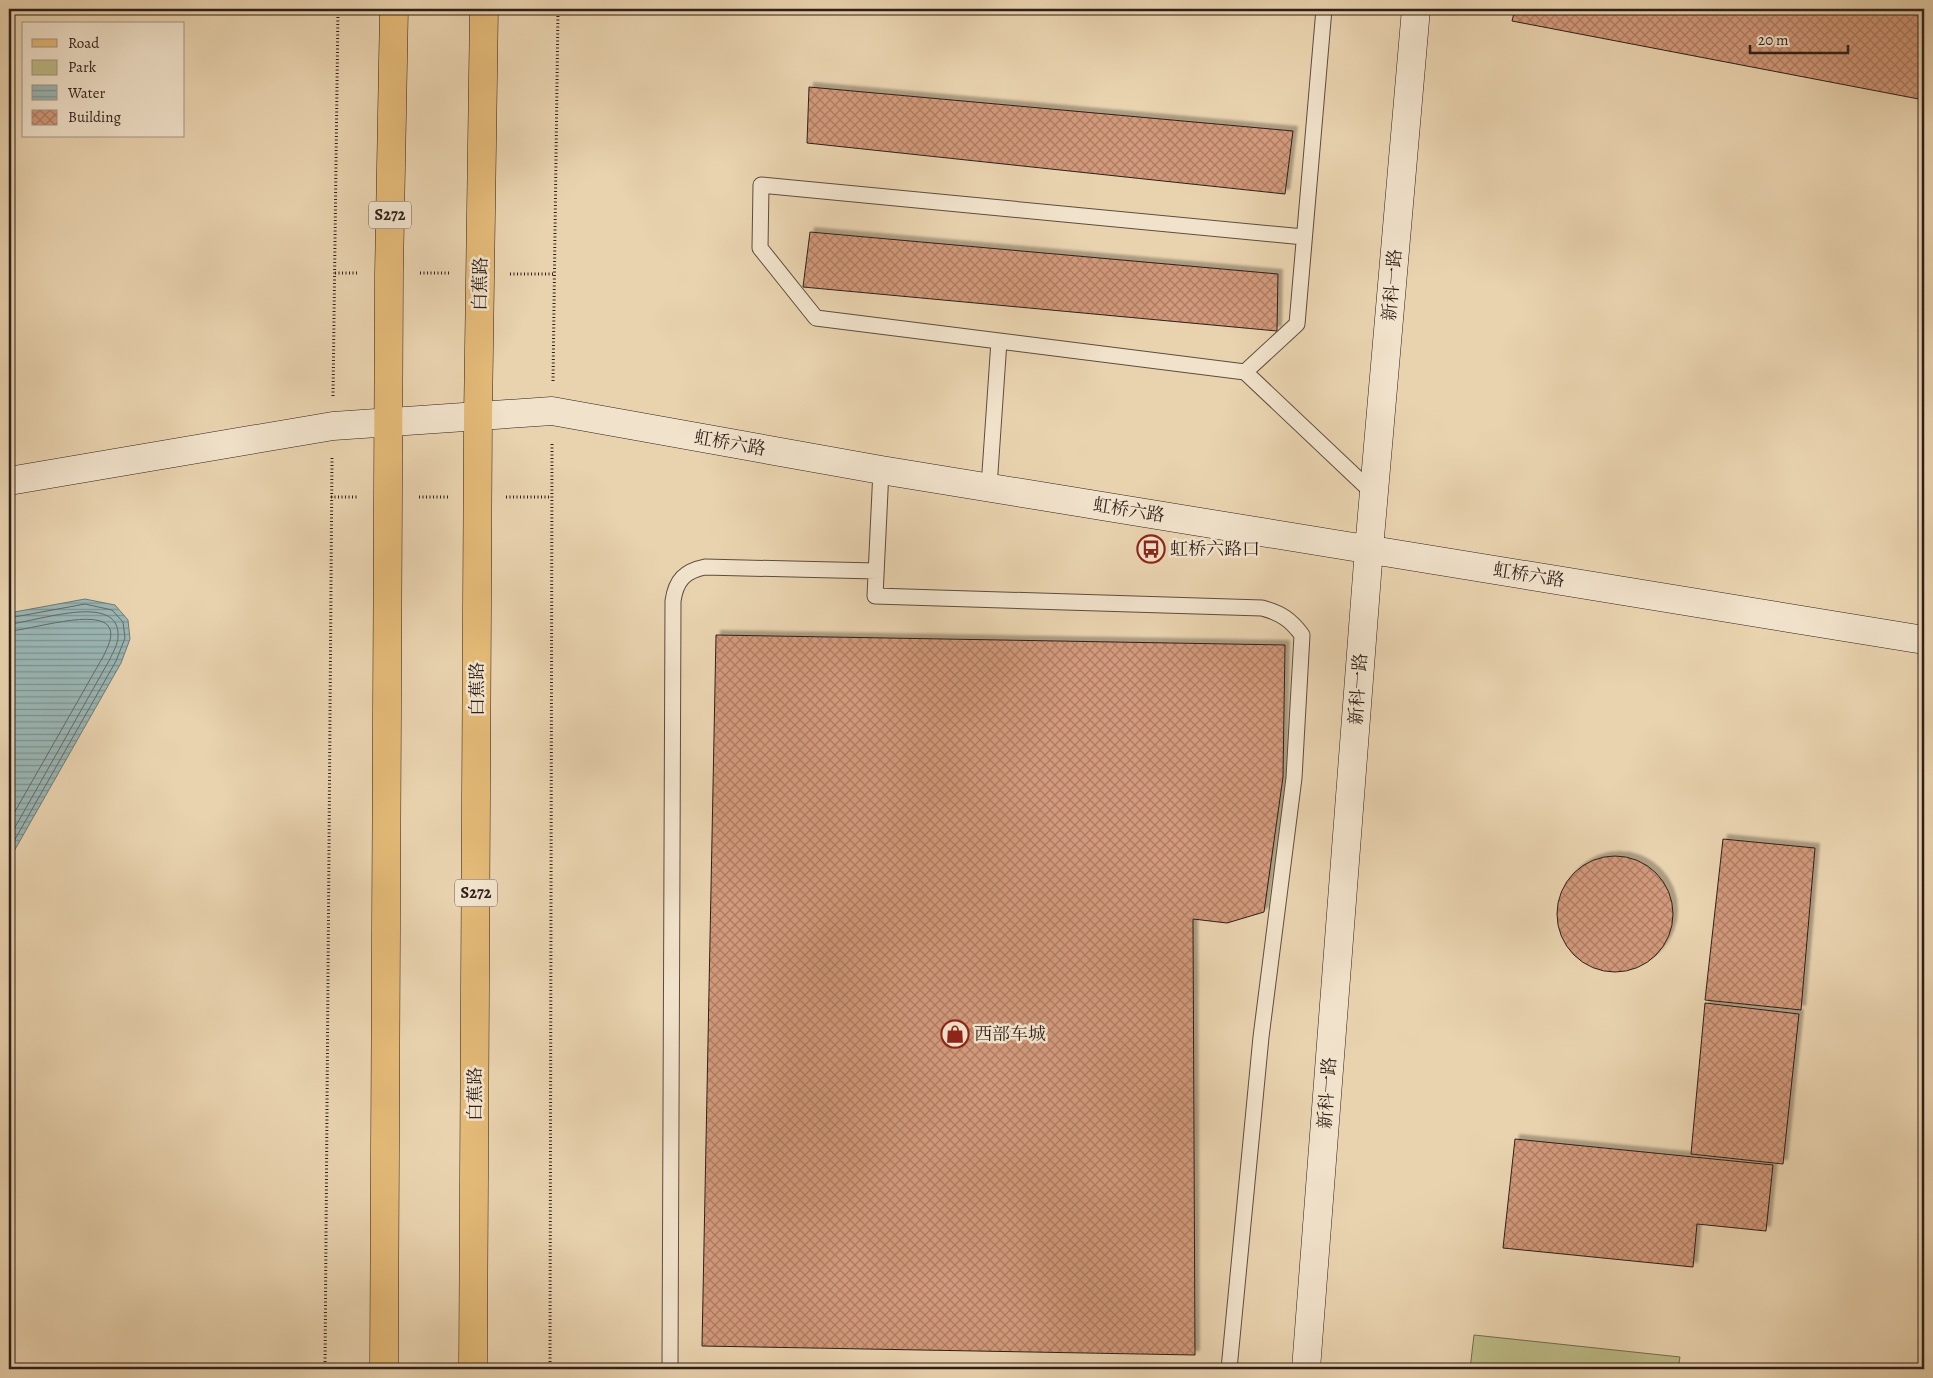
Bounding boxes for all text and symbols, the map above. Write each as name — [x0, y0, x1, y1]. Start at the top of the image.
legend — [22, 22, 185, 138]
scale bar — [1750, 22, 1848, 54]
text: 20 m — [1758, 30, 1789, 50]
text: Road — [68, 33, 100, 53]
text: Park — [68, 57, 97, 77]
text: Water — [67, 83, 105, 103]
text: Building — [68, 107, 121, 127]
road number: S272 — [369, 202, 411, 228]
street label: 新科一路 — [1377, 248, 1407, 322]
street label: 白蕉路 — [468, 257, 492, 311]
street label: 虹桥六路 — [692, 425, 768, 461]
street label: 虹桥六路 — [1092, 493, 1166, 527]
bus stop icon: 虹桥六路口 — [1136, 534, 1166, 564]
place label: 虹桥六路口 — [1170, 537, 1260, 561]
street label: 虹桥六路 — [1492, 558, 1566, 592]
street label: 新科一路 — [1344, 652, 1372, 726]
street label: 白蕉路 — [465, 662, 489, 716]
road number: S272 — [455, 880, 497, 906]
shop icon: 西部车城 — [940, 1019, 970, 1049]
place label: 西部车城 — [974, 1022, 1046, 1046]
street label: 新科一路 — [1313, 1056, 1341, 1130]
street label: 白蕉路 — [463, 1067, 487, 1121]

